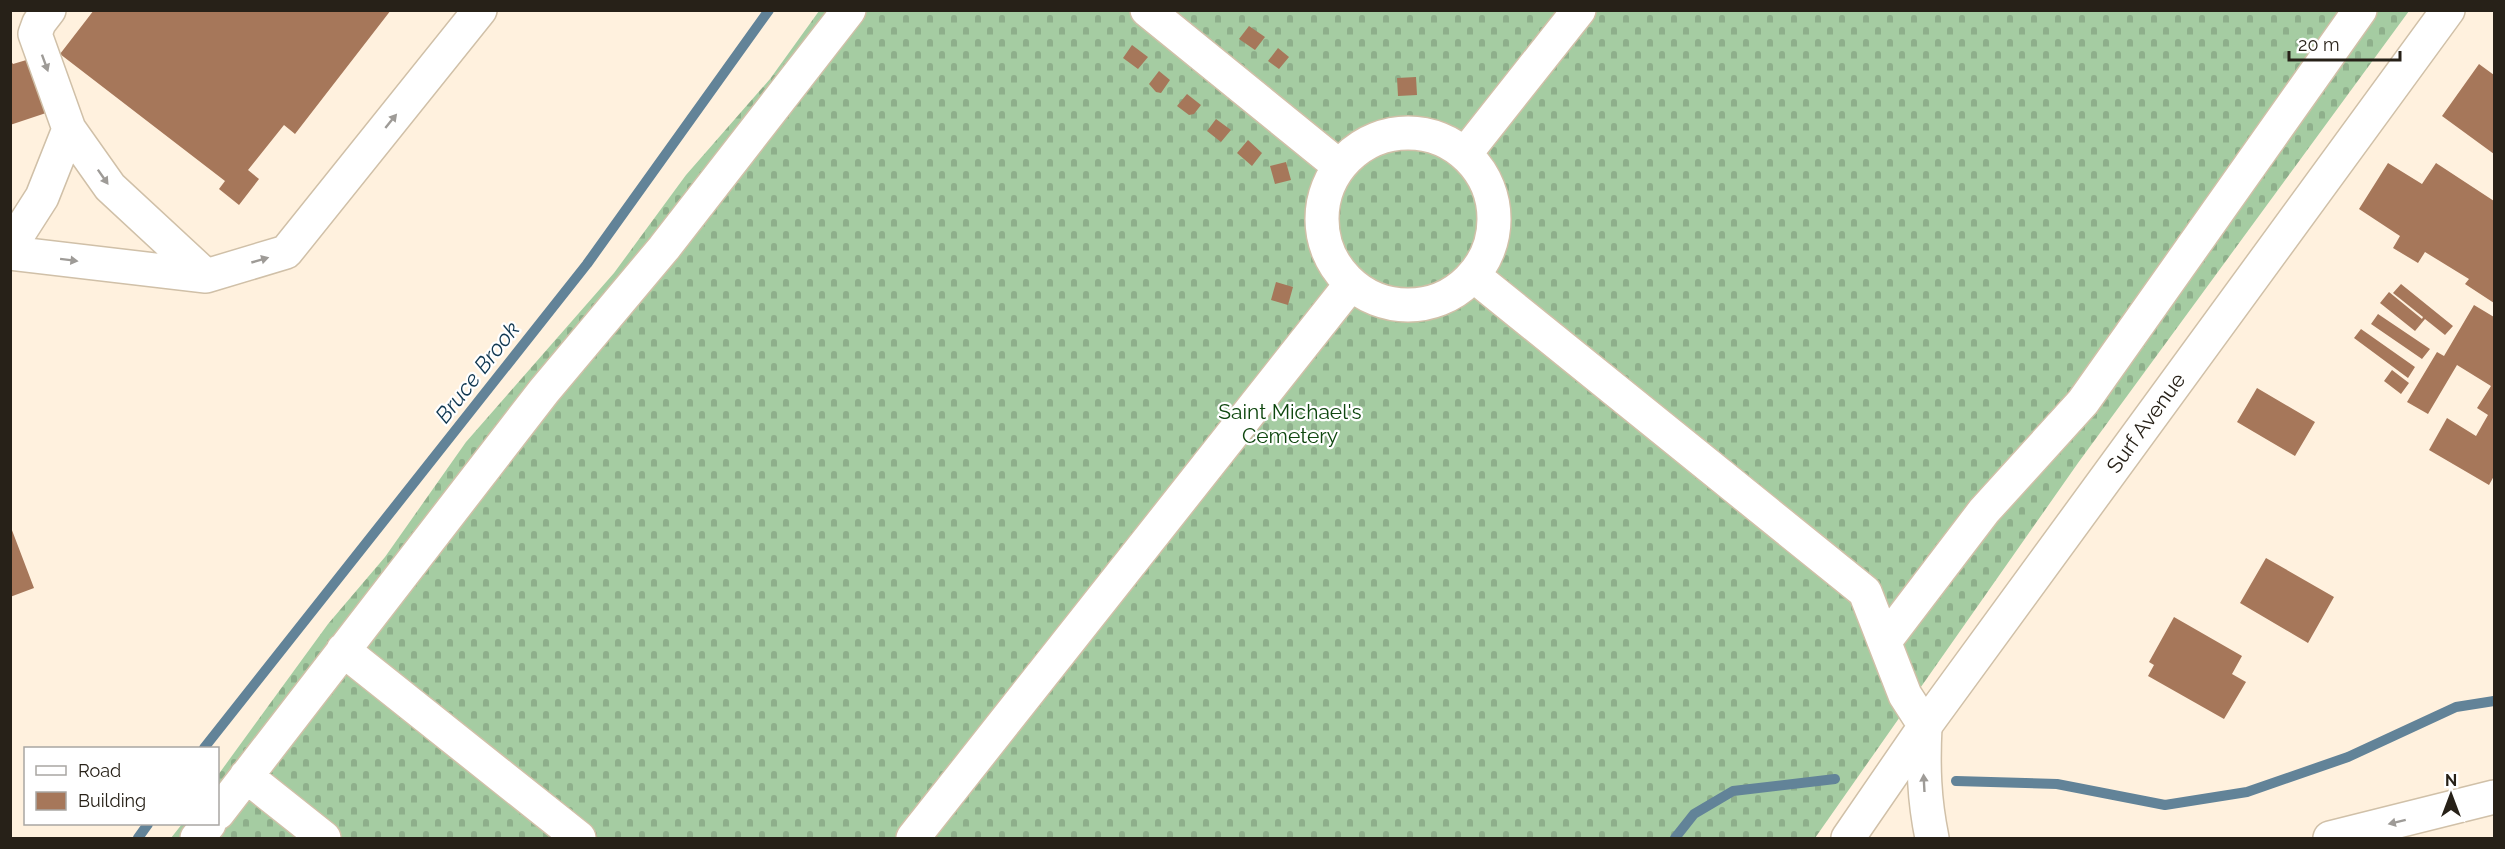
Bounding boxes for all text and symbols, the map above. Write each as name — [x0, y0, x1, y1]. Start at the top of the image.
scale bar — [2289, 24, 2400, 62]
text: 20 m — [2298, 34, 2340, 55]
one-way arrow — [41, 54, 51, 72]
one-way arrow — [385, 114, 397, 129]
one-way arrow — [97, 169, 108, 185]
one-way arrow — [59, 255, 78, 264]
one-way arrow — [252, 255, 270, 264]
water label: Bruce Brook — [429, 316, 525, 428]
street label: Surf Avenue — [2101, 368, 2190, 478]
park label: Saint Michael's Cemetery — [1218, 399, 1362, 448]
legend — [24, 747, 219, 825]
text: Road — [78, 760, 121, 781]
north arrow — [2421, 765, 2481, 825]
text: N — [2445, 771, 2457, 790]
one-way arrow — [1919, 773, 1928, 792]
text: Building — [78, 790, 146, 811]
one-way arrow — [2388, 817, 2406, 827]

